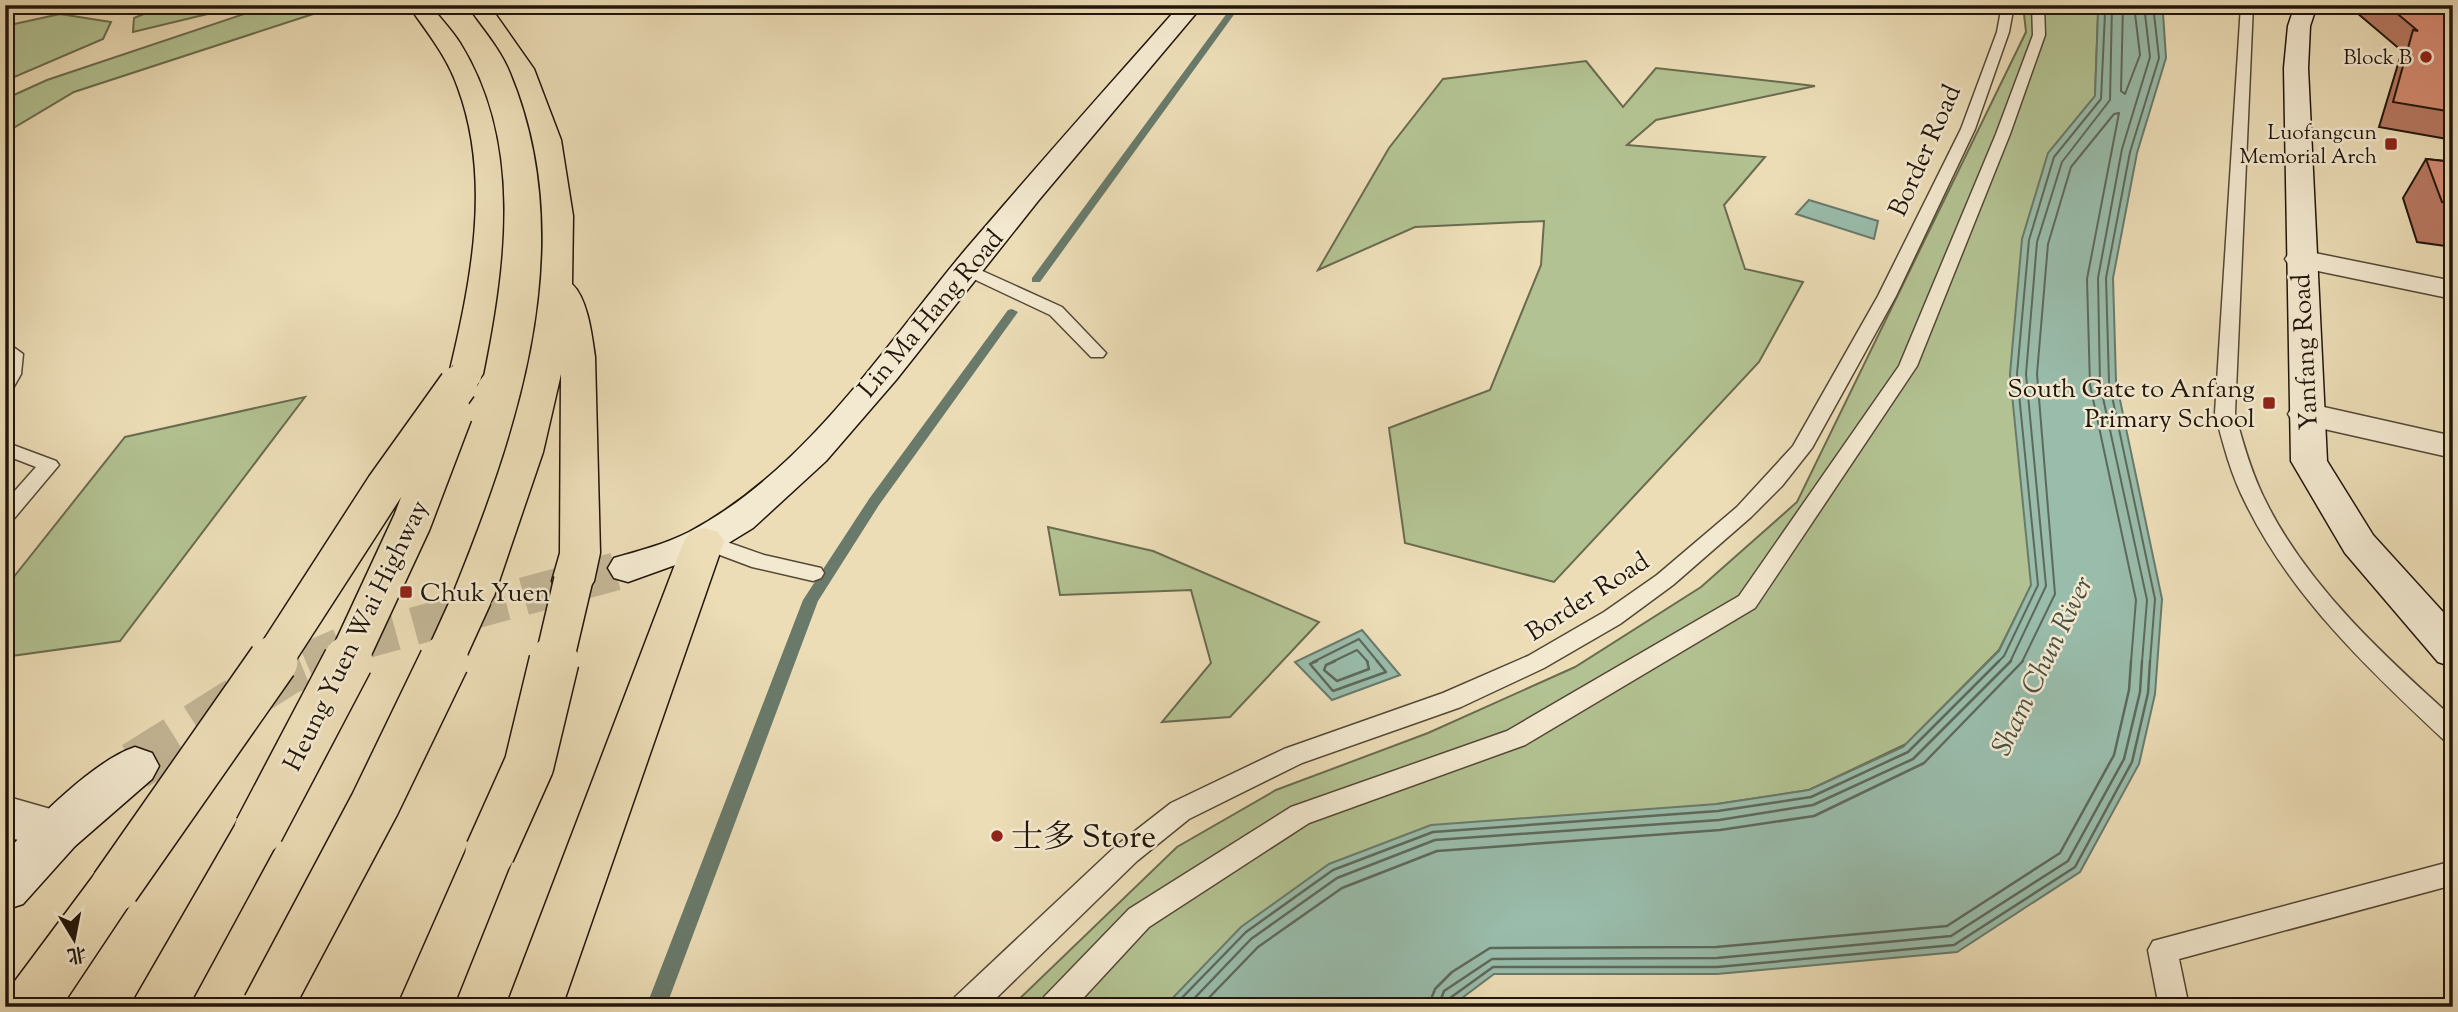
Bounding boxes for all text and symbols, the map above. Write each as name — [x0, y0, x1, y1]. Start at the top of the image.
place label: Block B — [2343, 44, 2412, 74]
marker: Block B — [2418, 49, 2434, 65]
street label: Border Road — [1881, 79, 1972, 223]
place label: Luofangcun Memorial Arch — [2240, 119, 2377, 173]
marker: Luofangcun Memorial Arch — [2383, 136, 2399, 152]
street label: Lin Ma Hang Road — [850, 222, 1014, 407]
street label: Yanfang Road — [2284, 272, 2329, 431]
place label: South Gate to Anfang Primary School — [2007, 372, 2255, 439]
marker: South Gate to Anfang Primary School — [2261, 395, 2277, 411]
street label: Heung Yuen Wai Highway — [275, 494, 439, 778]
street label: Border Road — [1519, 544, 1658, 652]
water label: Sham Chun River — [1983, 570, 2105, 763]
place label: Chuk Yuen — [420, 576, 550, 613]
marker: Chuk Yuen — [398, 584, 414, 600]
place label: 士多 Store — [1011, 816, 1156, 862]
marker: 士多 Store — [989, 828, 1005, 844]
north arrow — [38, 904, 108, 974]
text: 北 — [65, 938, 88, 968]

